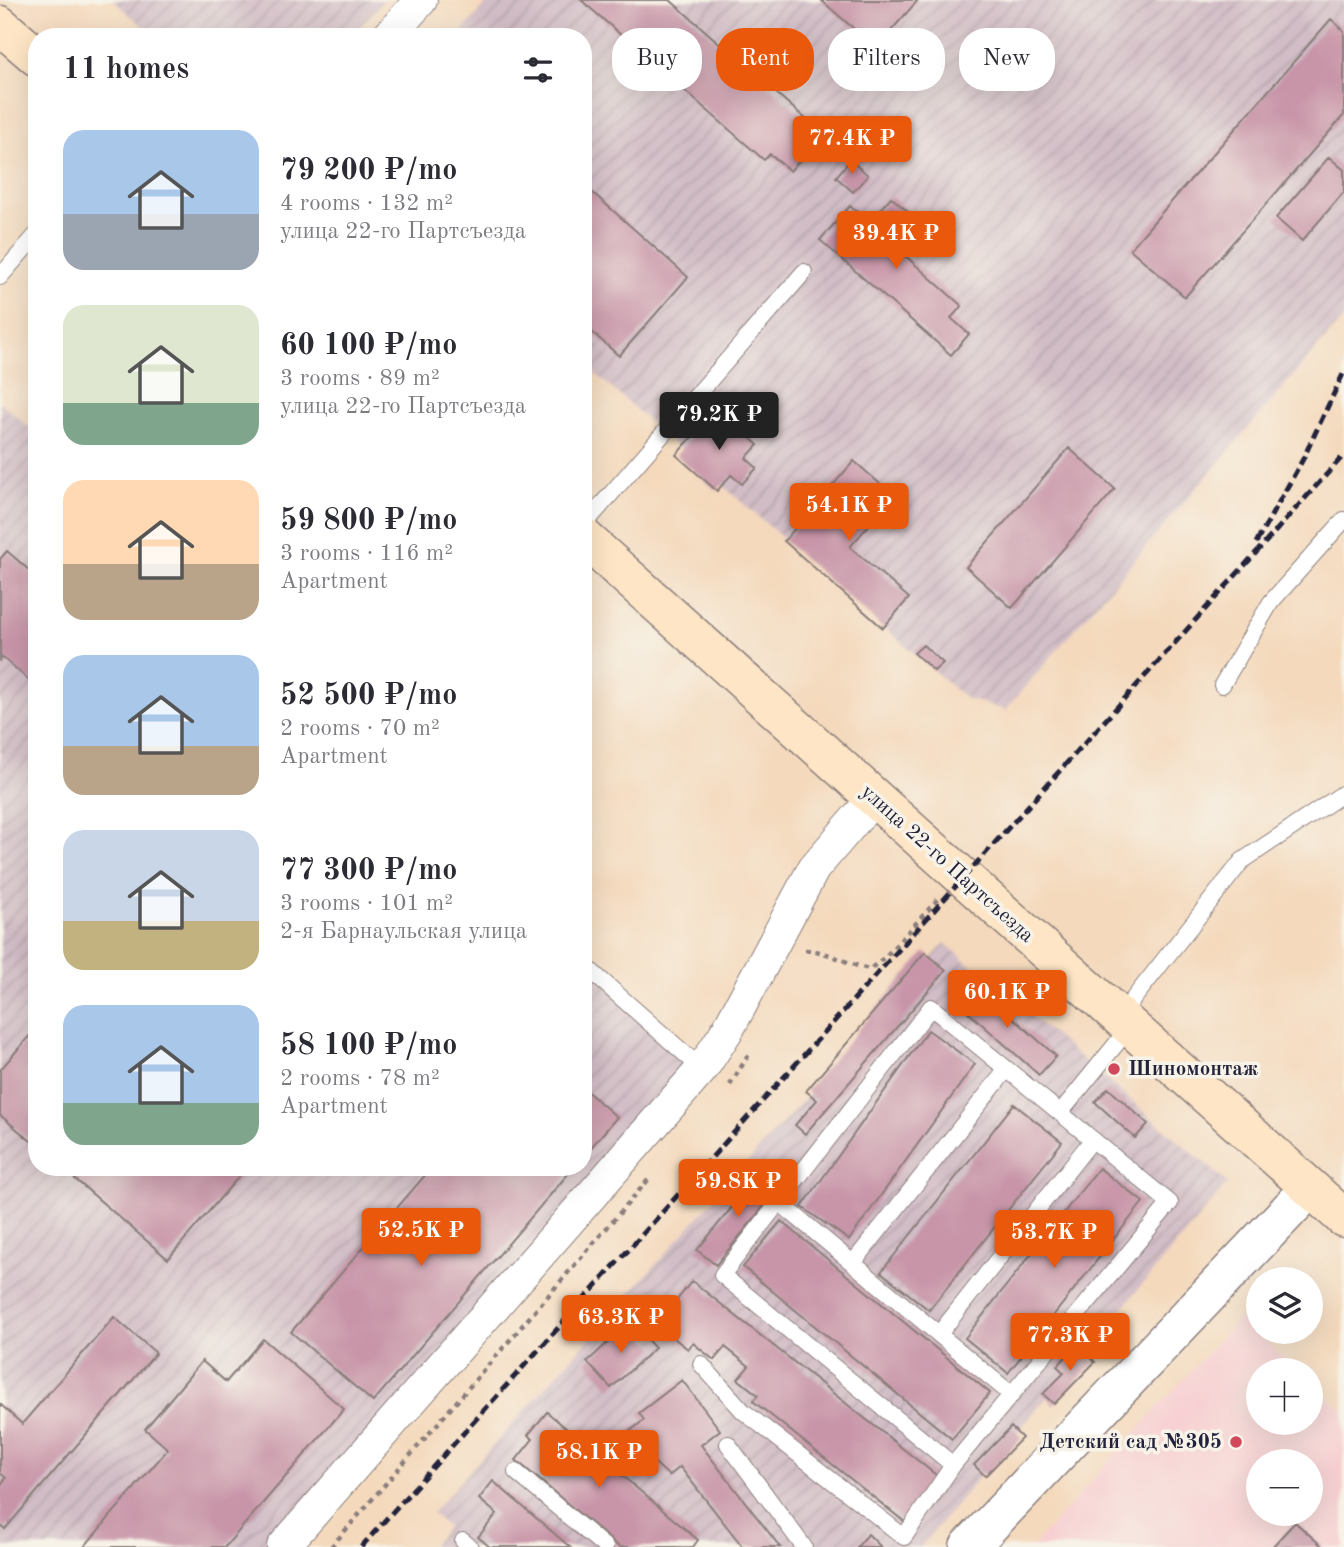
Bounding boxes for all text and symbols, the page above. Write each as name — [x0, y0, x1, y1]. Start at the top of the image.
chip: Buy — [612, 28, 702, 91]
chip: Rent — [716, 28, 814, 91]
chip: Filters — [828, 28, 945, 91]
chip: New — [959, 28, 1055, 91]
icon: filters — [519, 51, 557, 89]
text: 11 homes — [63, 55, 189, 85]
pin: 77.4K ₽ — [787, 116, 917, 176]
text: 77.4K ₽ — [809, 127, 895, 150]
text: 79 200 ₽/mo — [280, 156, 457, 186]
icon: home — [119, 158, 203, 242]
text: 4 rooms · 132 m² — [280, 192, 453, 215]
pin: 39.4K ₽ — [831, 212, 961, 271]
text: улица 22-го Партсъезда — [280, 220, 526, 243]
text: 39.4K ₽ — [853, 222, 939, 245]
text: 60 100 ₽/mo — [280, 331, 457, 361]
icon: home — [119, 333, 203, 417]
text: 3 rooms · 89 m² — [280, 367, 440, 390]
pin: 79.2K ₽ — [654, 392, 784, 452]
text: улица 22-го Партсъезда — [280, 395, 526, 418]
text: 79.2K ₽ — [676, 403, 762, 426]
pin: 54.1K ₽ — [784, 484, 914, 543]
text: 54.1K ₽ — [806, 494, 892, 517]
text: 59 800 ₽/mo — [280, 506, 457, 536]
icon: home — [119, 508, 203, 592]
text: 3 rooms · 116 m² — [280, 542, 453, 565]
text: Apartment — [280, 570, 388, 593]
text: 52 500 ₽/mo — [280, 681, 457, 711]
icon: home — [119, 683, 203, 767]
text: 2 rooms · 70 m² — [280, 717, 440, 740]
text: Apartment — [280, 745, 388, 768]
street label: улица 22-го Партсъезда — [856, 781, 1038, 947]
text: 77 300 ₽/mo — [280, 856, 457, 886]
icon: home — [119, 858, 203, 942]
text: 3 rooms · 101 m² — [280, 892, 453, 915]
text: 2-я Барнаульская улица — [280, 920, 527, 943]
pin: 60.1K ₽ — [942, 970, 1072, 1030]
text: 60.1K ₽ — [964, 981, 1050, 1004]
text: 58 100 ₽/mo — [280, 1031, 457, 1061]
icon: home — [119, 1033, 203, 1117]
place label: Шиномонтаж — [1128, 1059, 1258, 1080]
marker: Шиномонтаж — [1106, 1061, 1122, 1077]
text: 2 rooms · 78 m² — [280, 1067, 440, 1090]
text: Apartment — [280, 1095, 388, 1118]
pin: 59.8K ₽ — [673, 1160, 803, 1219]
text: 59.8K ₽ — [695, 1170, 781, 1193]
pin: 52.5K ₽ — [356, 1208, 486, 1268]
pin: 53.7K ₽ — [989, 1210, 1119, 1270]
text: 52.5K ₽ — [378, 1219, 464, 1242]
text: 53.7K ₽ — [1011, 1221, 1097, 1244]
map controls — [1246, 1267, 1323, 1526]
button: layers — [1246, 1267, 1323, 1344]
pin: 63.3K ₽ — [556, 1296, 686, 1355]
text: 63.3K ₽ — [578, 1306, 664, 1329]
pin: 77.3K ₽ — [1005, 1314, 1135, 1373]
text: 77.3K ₽ — [1027, 1324, 1113, 1347]
button: + — [1246, 1358, 1323, 1435]
pin: 58.1K ₽ — [534, 1430, 664, 1490]
place label: Детский сад №305 — [1039, 1432, 1222, 1453]
marker: Детский сад №305 — [1228, 1434, 1244, 1450]
text: 58.1K ₽ — [556, 1441, 642, 1464]
button: − — [1246, 1449, 1323, 1526]

